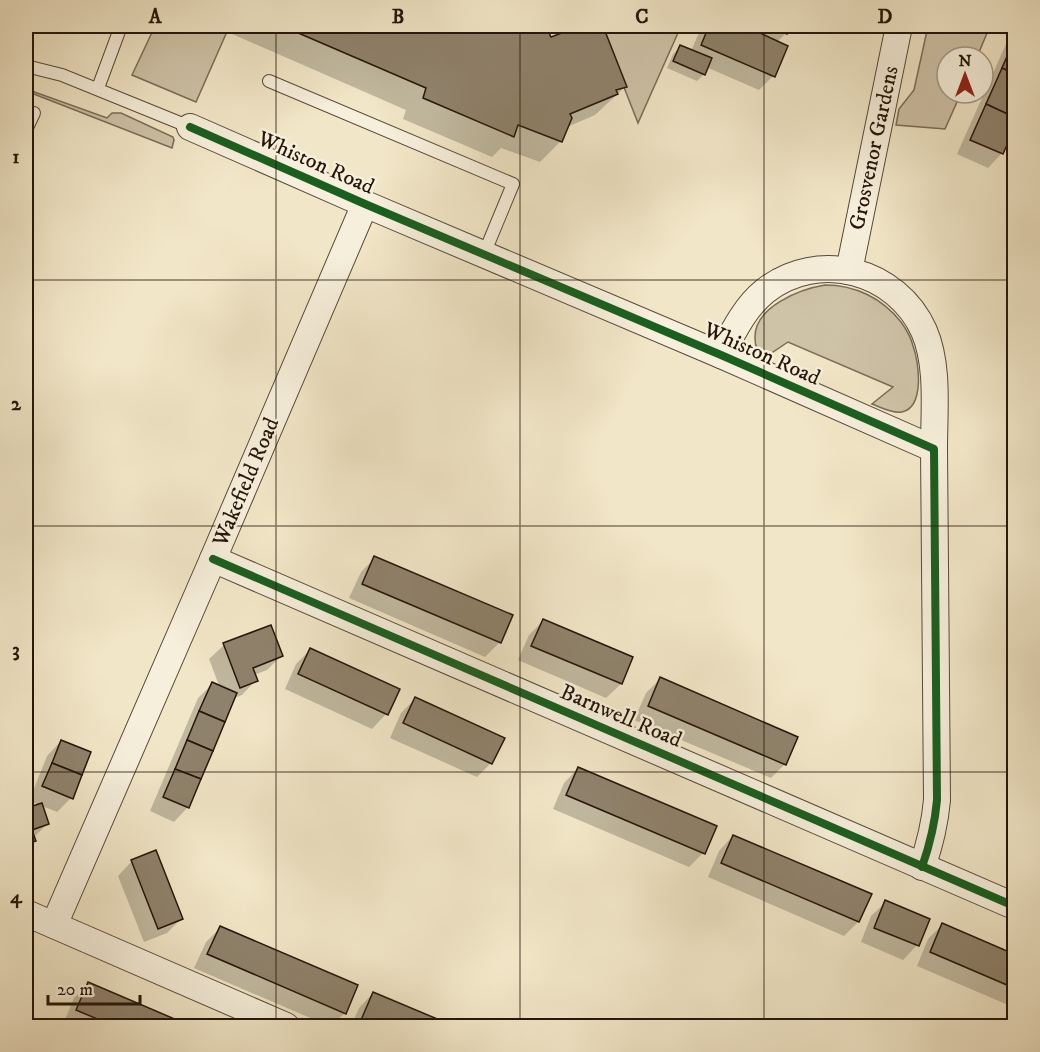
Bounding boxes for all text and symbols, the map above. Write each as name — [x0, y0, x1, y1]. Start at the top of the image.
text: A — [148, 5, 163, 30]
text: B — [392, 5, 404, 30]
text: C — [635, 5, 649, 30]
text: D — [878, 5, 893, 30]
north arrow — [935, 45, 995, 105]
text: N — [958, 51, 972, 71]
street label: Grosvenor Gardens — [843, 63, 905, 233]
street label: Whiston Road — [253, 125, 379, 201]
text: 1 — [12, 145, 20, 170]
street label: Whiston Road — [699, 316, 825, 392]
text: 2 — [11, 392, 22, 417]
street label: Wakefield Road — [206, 413, 285, 551]
text: 3 — [12, 638, 20, 663]
street label: Barnwell Road — [556, 678, 686, 754]
text: 4 — [10, 885, 23, 910]
scale bar — [48, 968, 140, 1006]
text: 20 m — [57, 979, 93, 1001]

